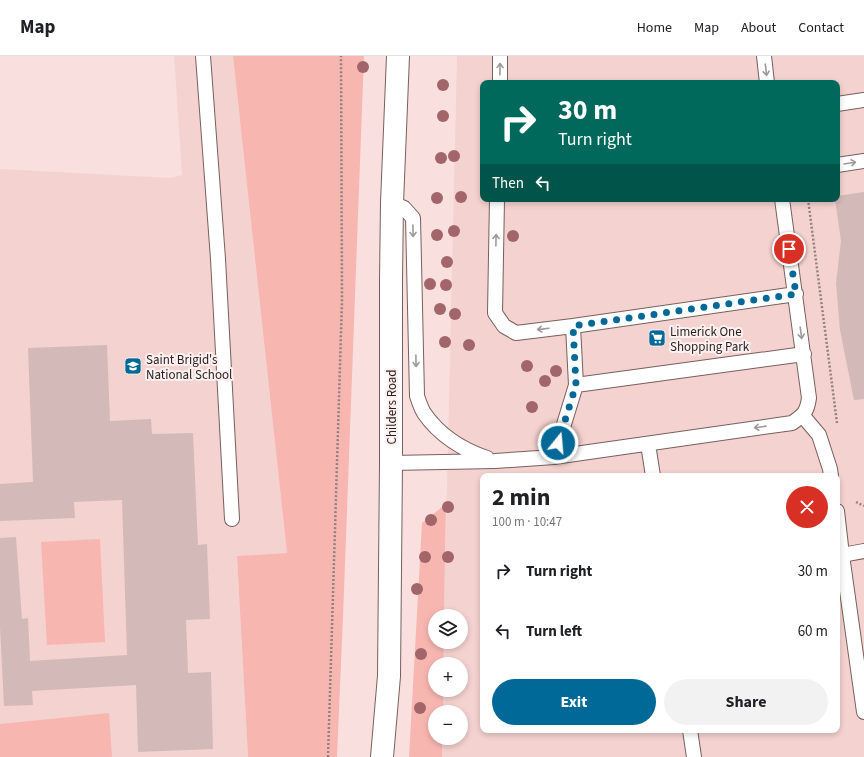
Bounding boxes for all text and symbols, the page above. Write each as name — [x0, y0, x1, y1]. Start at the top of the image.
text: Map — [20, 14, 55, 41]
text: Home — [637, 18, 672, 38]
text: Map — [694, 18, 719, 38]
text: About — [741, 18, 776, 38]
text: Contact — [798, 18, 844, 38]
one-way arrow — [496, 63, 504, 76]
one-way arrow — [762, 63, 770, 76]
text: 30 m — [558, 90, 617, 130]
icon: right — [492, 96, 544, 148]
text: Turn right — [558, 127, 632, 152]
one-way arrow — [844, 159, 857, 167]
icon: left — [532, 172, 554, 194]
text: Then — [492, 173, 524, 194]
one-way arrow — [410, 224, 417, 237]
pin — [772, 232, 806, 266]
one-way arrow — [492, 234, 500, 247]
icon: arrive — [778, 238, 800, 260]
place label: Limerick One Shopping Park — [670, 323, 750, 356]
one-way arrow — [537, 325, 550, 333]
one-way arrow — [797, 326, 805, 339]
supermarket icon: Limerick One Shopping Park — [647, 328, 667, 348]
place label: Saint Brigid's National School — [146, 351, 232, 384]
one-way arrow — [412, 354, 420, 367]
school or university icon: Saint Brigid's National School — [123, 356, 143, 376]
street label: Childers Road — [383, 369, 401, 445]
position arrow — [537, 422, 579, 464]
one-way arrow — [754, 423, 767, 431]
text: 2 min — [492, 480, 550, 515]
button: close — [786, 486, 828, 528]
text: 100 m · 10:47 — [492, 513, 562, 531]
icon: right — [492, 560, 514, 582]
text: Turn right — [526, 561, 592, 582]
text: 30 m — [798, 561, 828, 582]
map controls — [428, 609, 468, 745]
button: layers — [428, 609, 468, 649]
icon: left — [492, 620, 514, 642]
text: Turn left — [526, 621, 582, 642]
text: 60 m — [798, 621, 828, 642]
button: + — [428, 657, 468, 697]
button: Exit — [492, 679, 656, 725]
button: Share — [664, 679, 828, 725]
button: − — [428, 705, 468, 745]

